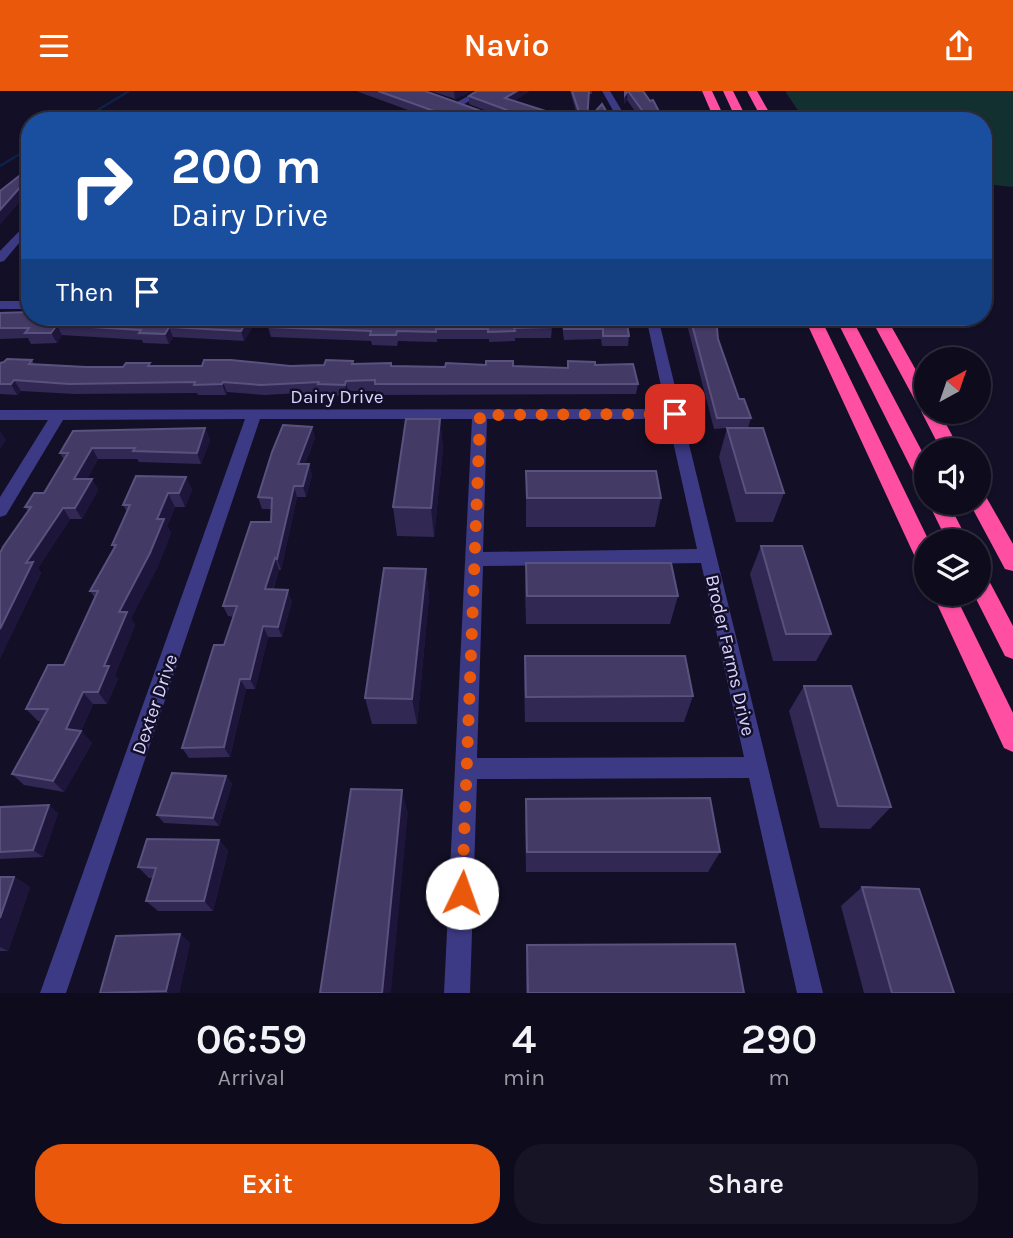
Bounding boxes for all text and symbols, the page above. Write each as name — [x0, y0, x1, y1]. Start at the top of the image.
icon: menu — [35, 27, 73, 65]
text: Navio — [464, 27, 549, 64]
icon: share — [940, 27, 978, 65]
text: 200 m — [171, 138, 322, 195]
icon: right — [56, 140, 147, 231]
text: Dairy Drive — [171, 197, 328, 234]
icon: arrive — [128, 273, 166, 311]
text: Then — [56, 277, 114, 308]
north arrow — [914, 347, 990, 423]
map controls — [914, 347, 991, 606]
pin — [645, 384, 705, 444]
street label: Dairy Drive — [290, 386, 384, 408]
icon: arrive — [656, 395, 694, 433]
button: sound — [914, 438, 991, 515]
button: layers — [914, 529, 991, 606]
street label: Broder Farms Drive — [701, 572, 759, 738]
street label: Dexter Drive — [128, 651, 182, 757]
position arrow — [425, 856, 499, 930]
text: 06:59 — [196, 1014, 307, 1064]
text: 4 — [512, 1014, 536, 1064]
text: 290 — [741, 1014, 817, 1064]
text: Arrival — [218, 1064, 285, 1091]
text: min — [503, 1064, 545, 1091]
text: m — [768, 1064, 790, 1091]
button: Exit — [35, 1144, 500, 1224]
button: Share — [514, 1144, 978, 1224]

